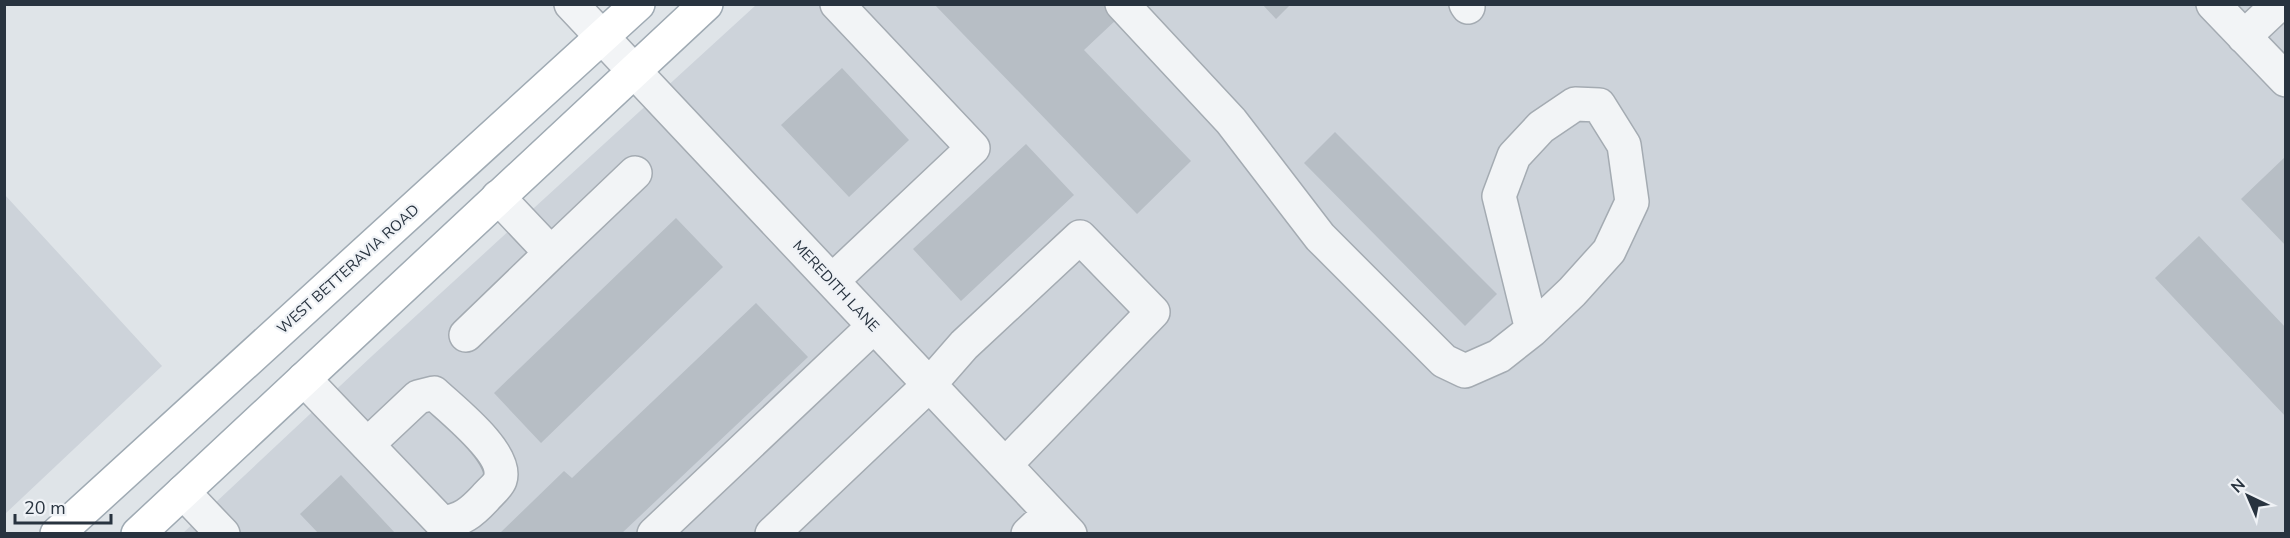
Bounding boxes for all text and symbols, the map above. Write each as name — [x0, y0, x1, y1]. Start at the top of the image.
street label: WEST BETTERAVIA ROAD — [273, 200, 423, 338]
street label: MEREDITH LANE — [788, 236, 884, 336]
north arrow — [2218, 466, 2278, 526]
text: N — [2226, 474, 2250, 498]
scale bar — [15, 487, 111, 525]
text: 20 m — [24, 496, 66, 520]

